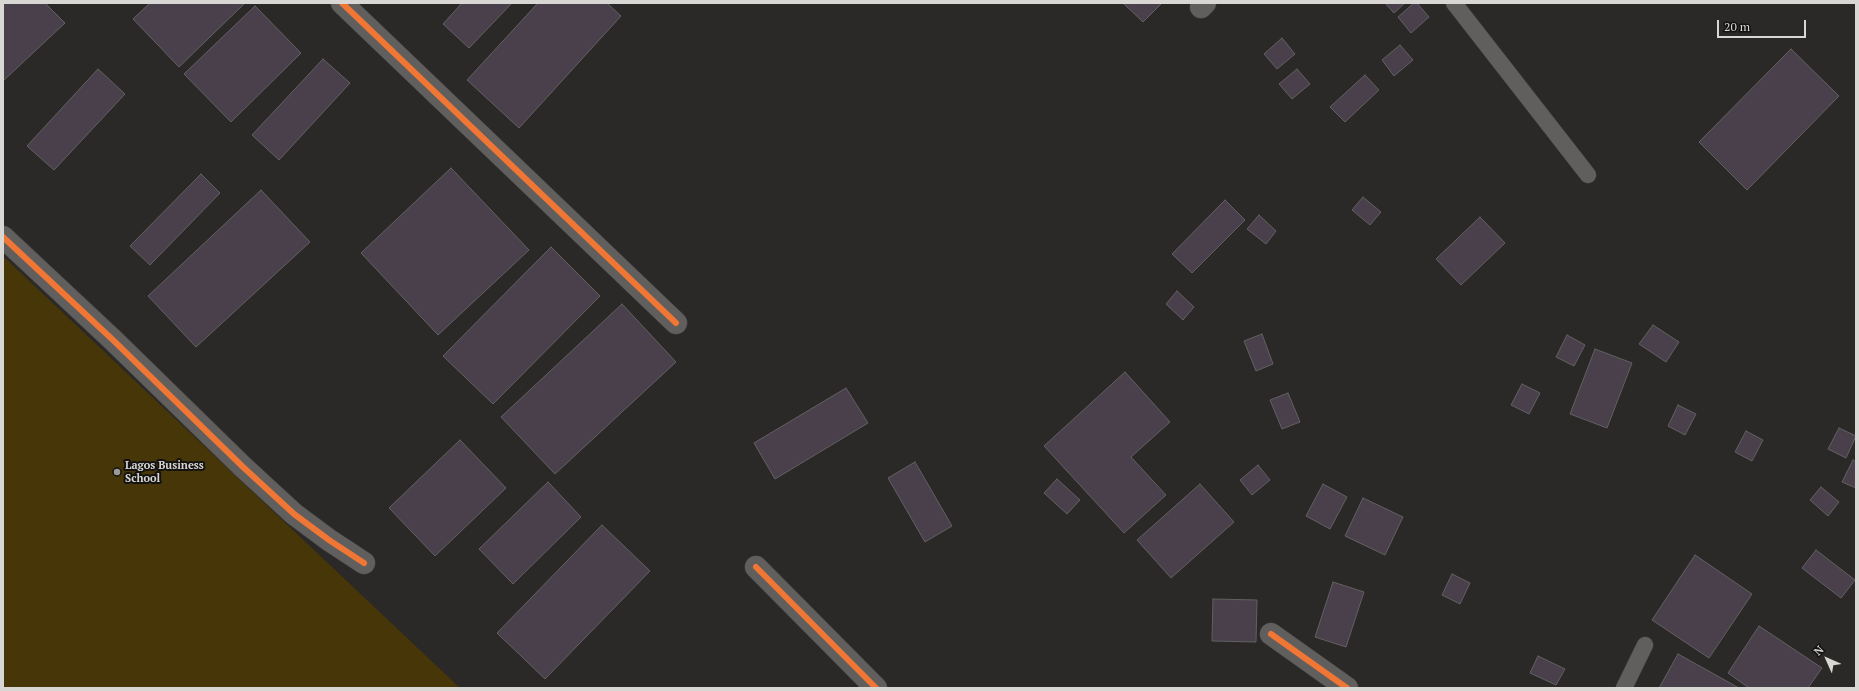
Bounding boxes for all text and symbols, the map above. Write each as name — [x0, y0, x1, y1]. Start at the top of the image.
scale bar — [1719, 12, 1808, 38]
text: 20 m — [1724, 19, 1750, 34]
place label: Lagos Business School — [125, 459, 204, 485]
marker: Lagos Business School — [112, 467, 122, 477]
north arrow — [1807, 639, 1847, 679]
text: N — [1811, 643, 1826, 658]

